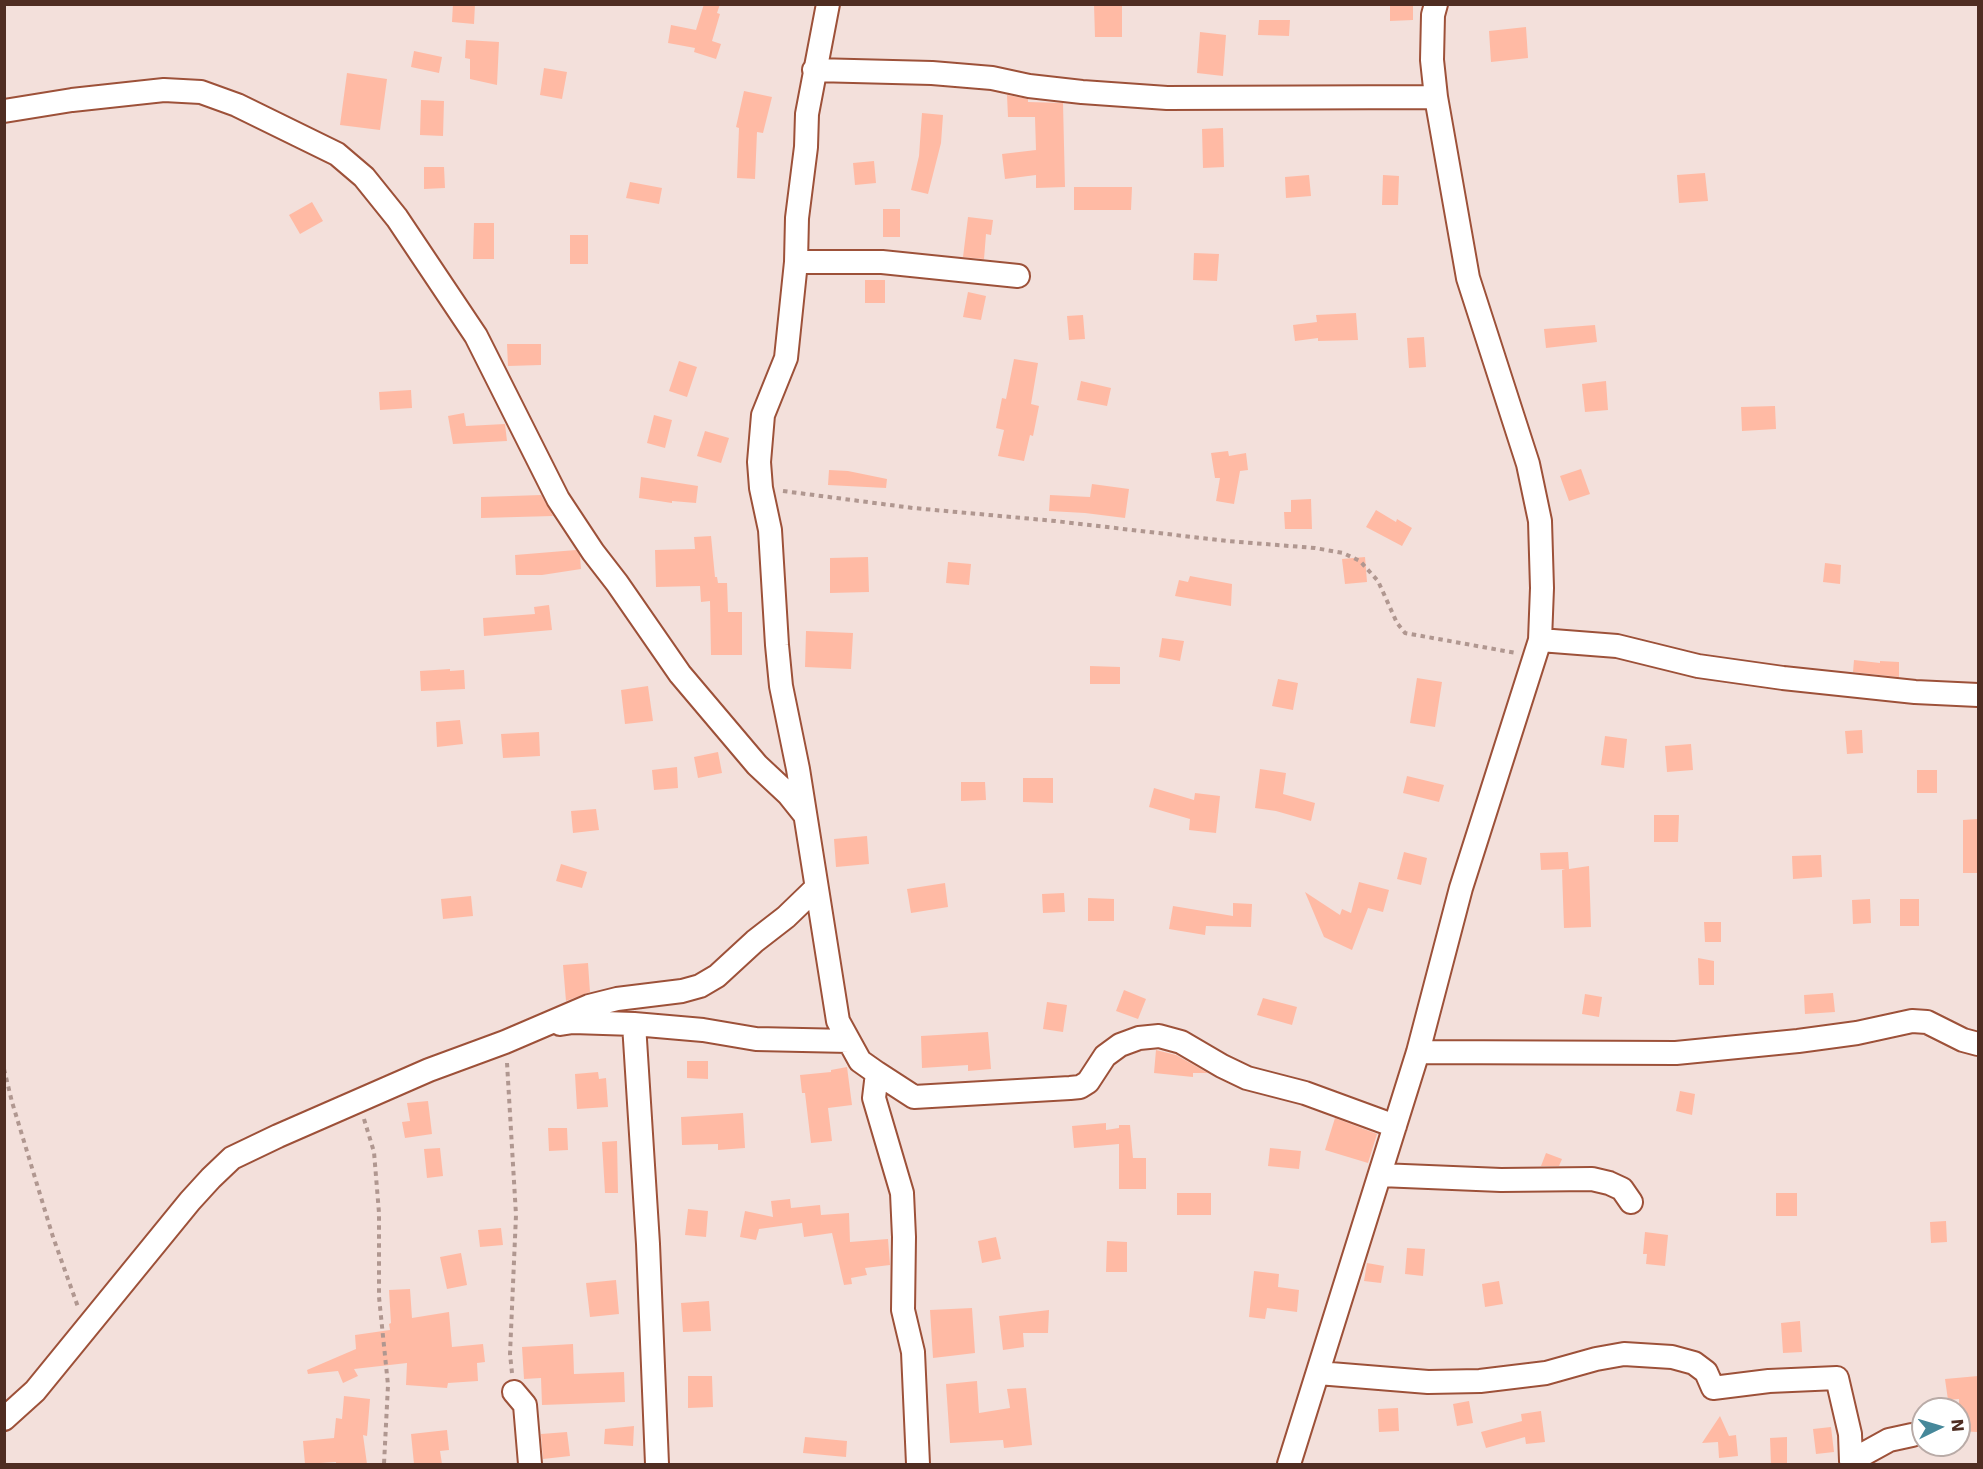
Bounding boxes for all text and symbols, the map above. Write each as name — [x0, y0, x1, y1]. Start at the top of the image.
north arrow — [1911, 1397, 1971, 1457]
text: N — [1947, 1418, 1967, 1433]

